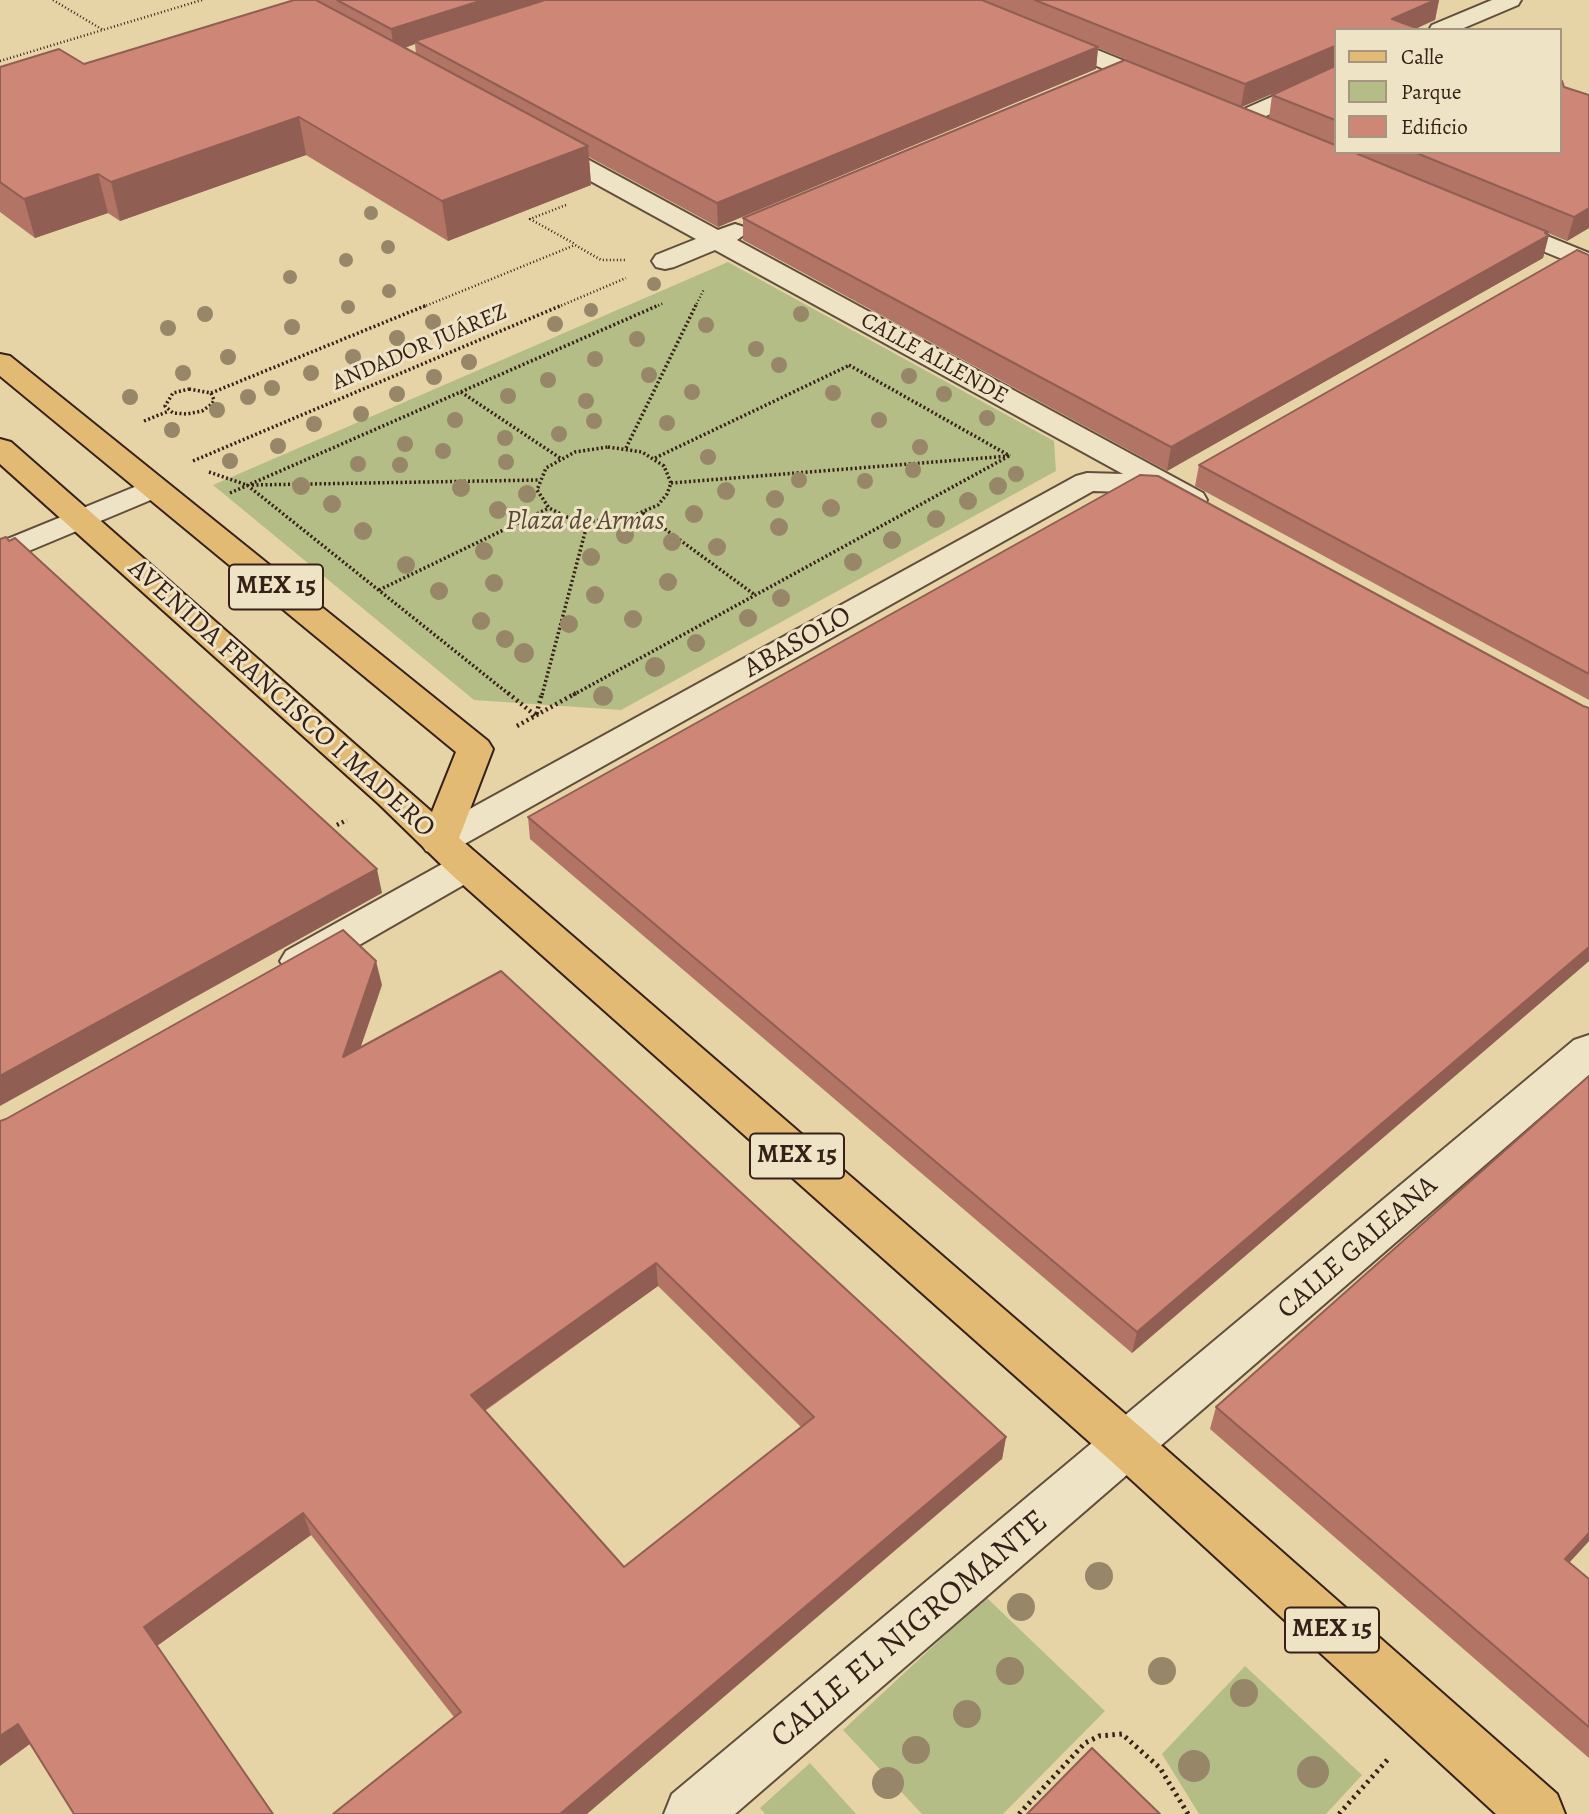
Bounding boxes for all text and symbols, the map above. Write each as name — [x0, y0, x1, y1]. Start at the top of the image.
legend — [1334, 28, 1561, 154]
text: Calle — [1401, 43, 1444, 71]
text: Parque — [1401, 78, 1461, 106]
text: Edificio — [1401, 113, 1468, 141]
street label: ANDADOR JUÁREZ — [328, 299, 512, 397]
street label: CALLE ALLENDE — [856, 307, 1012, 411]
park label: Plaza de Armas — [506, 505, 664, 539]
street label: AVENIDA FRANCISCO I MADERO — [121, 552, 441, 846]
road number: MEX 15 — [229, 565, 323, 610]
street label: ABASOLO — [739, 600, 857, 686]
road number: MEX 15 — [750, 1134, 844, 1178]
street label: CALLE GALEANA — [1271, 1169, 1445, 1327]
street label: CALLE EL NIGROMANTE — [764, 1503, 1056, 1757]
road number: MEX 15 — [1285, 1608, 1379, 1652]

